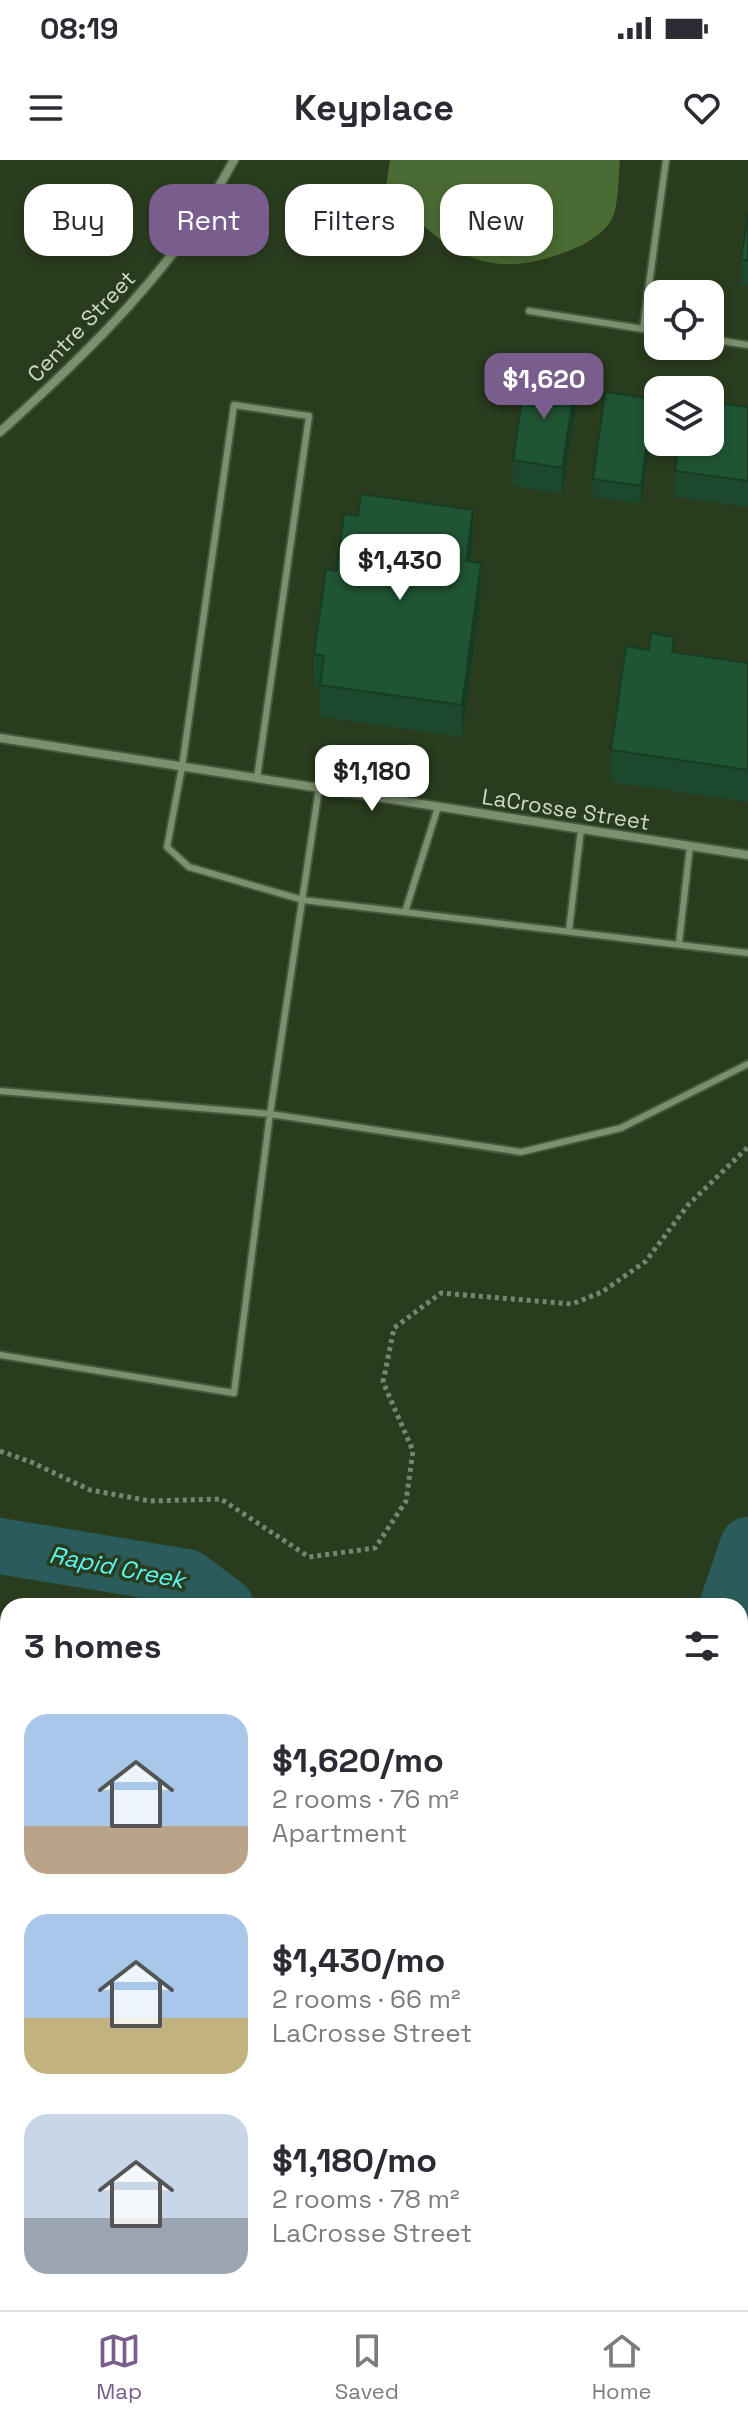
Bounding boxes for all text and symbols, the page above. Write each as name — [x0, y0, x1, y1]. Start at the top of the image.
text: 08:19 — [40, 9, 118, 48]
text: Keyplace — [294, 85, 454, 131]
icon: menu — [24, 86, 68, 130]
icon: heart — [680, 86, 724, 130]
chip: Buy — [24, 184, 133, 256]
chip: Rent — [149, 184, 269, 256]
chip: Filters — [285, 184, 424, 256]
chip: New — [440, 184, 553, 256]
street label: Centre Street — [21, 264, 141, 388]
map controls — [644, 280, 724, 456]
button: locate — [644, 280, 724, 360]
pin: $1,620 — [479, 353, 609, 421]
text: $1,620 — [502, 362, 586, 396]
button: layers — [644, 376, 724, 456]
pin: $1,430 — [335, 534, 465, 602]
text: $1,430 — [358, 543, 442, 577]
pin: $1,180 — [307, 745, 437, 813]
text: $1,180 — [333, 754, 411, 788]
street label: LaCrosse Street — [480, 782, 652, 836]
water label: Rapid Creek — [47, 1539, 190, 1596]
icon: filters — [680, 1624, 724, 1668]
text: 3 homes — [24, 1625, 162, 1668]
text: $1,620/mo — [272, 1739, 444, 1782]
icon: home — [88, 1746, 184, 1842]
text: 2 rooms · 76 m² — [272, 1782, 459, 1816]
text: Apartment — [272, 1816, 407, 1850]
text: $1,430/mo — [272, 1939, 445, 1982]
icon: home — [88, 1946, 184, 2042]
text: 2 rooms · 66 m² — [272, 1982, 461, 2016]
text: LaCrosse Street — [272, 2016, 472, 2050]
text: $1,180/mo — [272, 2139, 437, 2182]
icon: home — [88, 2146, 184, 2242]
text: 2 rooms · 78 m² — [272, 2182, 459, 2216]
text: LaCrosse Street — [272, 2216, 472, 2250]
tab: Map — [96, 2329, 142, 2405]
tab: Saved — [335, 2329, 399, 2405]
tab: Home — [592, 2329, 652, 2405]

